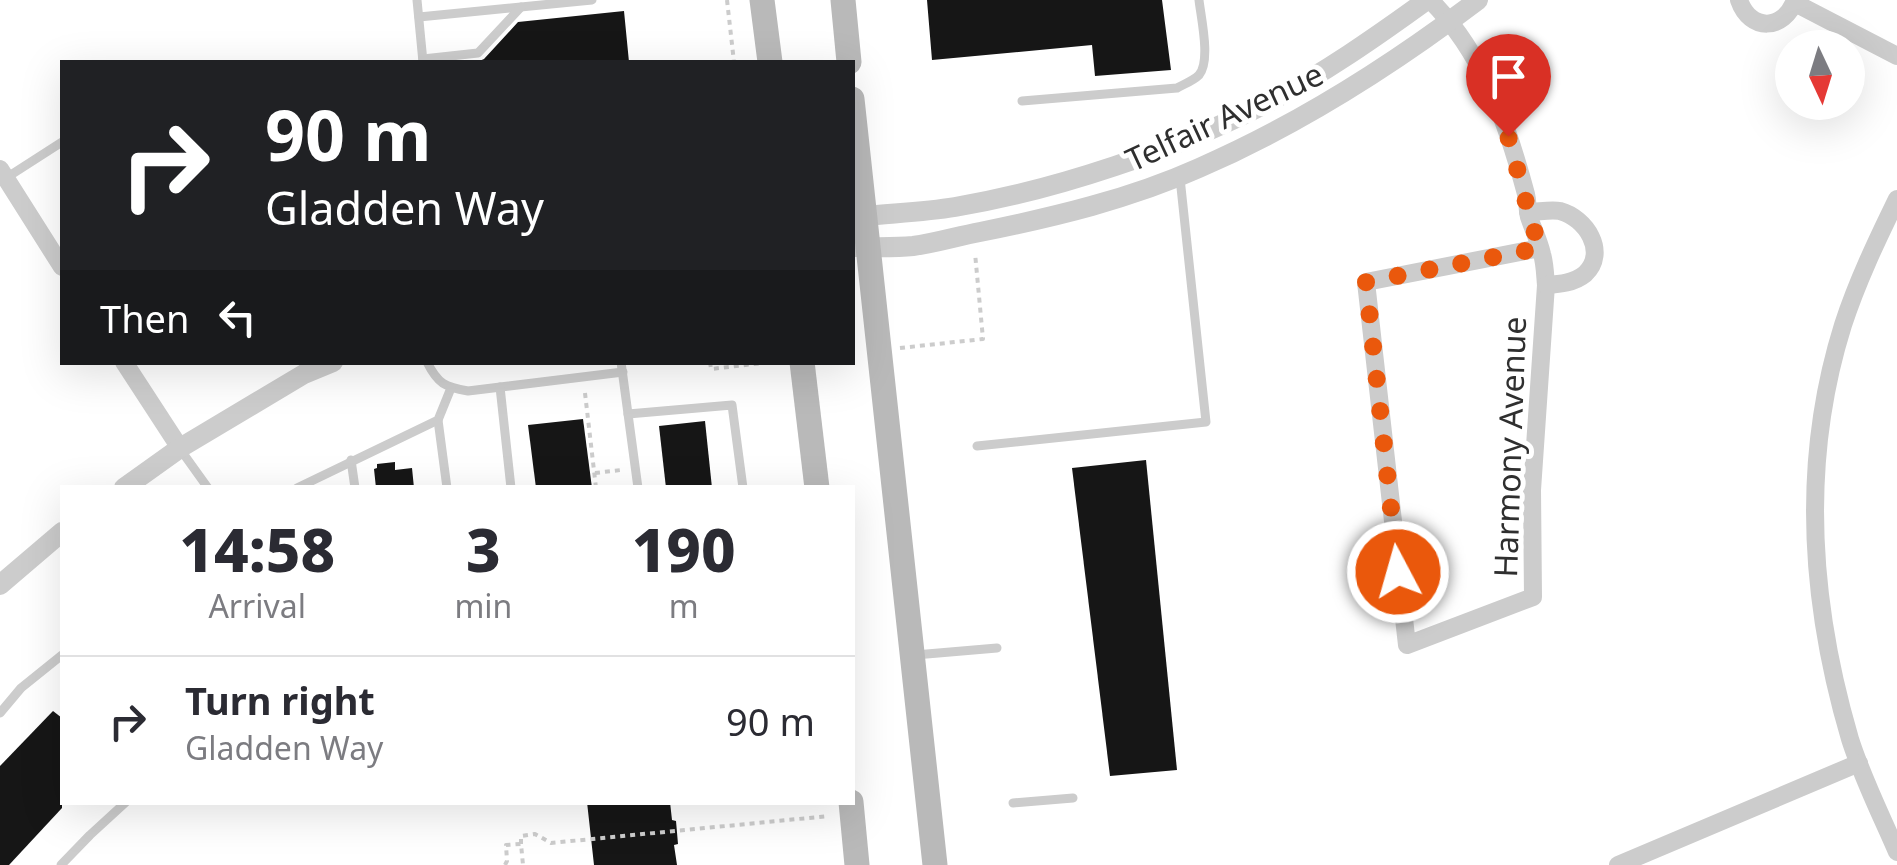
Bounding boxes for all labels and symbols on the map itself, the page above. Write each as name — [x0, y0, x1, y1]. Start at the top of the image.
north arrow — [1775, 30, 1865, 120]
pin — [1466, 34, 1551, 137]
street label: Telfair Avenue — [1118, 52, 1330, 180]
street label: Harmony Avenue — [1483, 316, 1535, 578]
position arrow — [1346, 520, 1450, 624]

